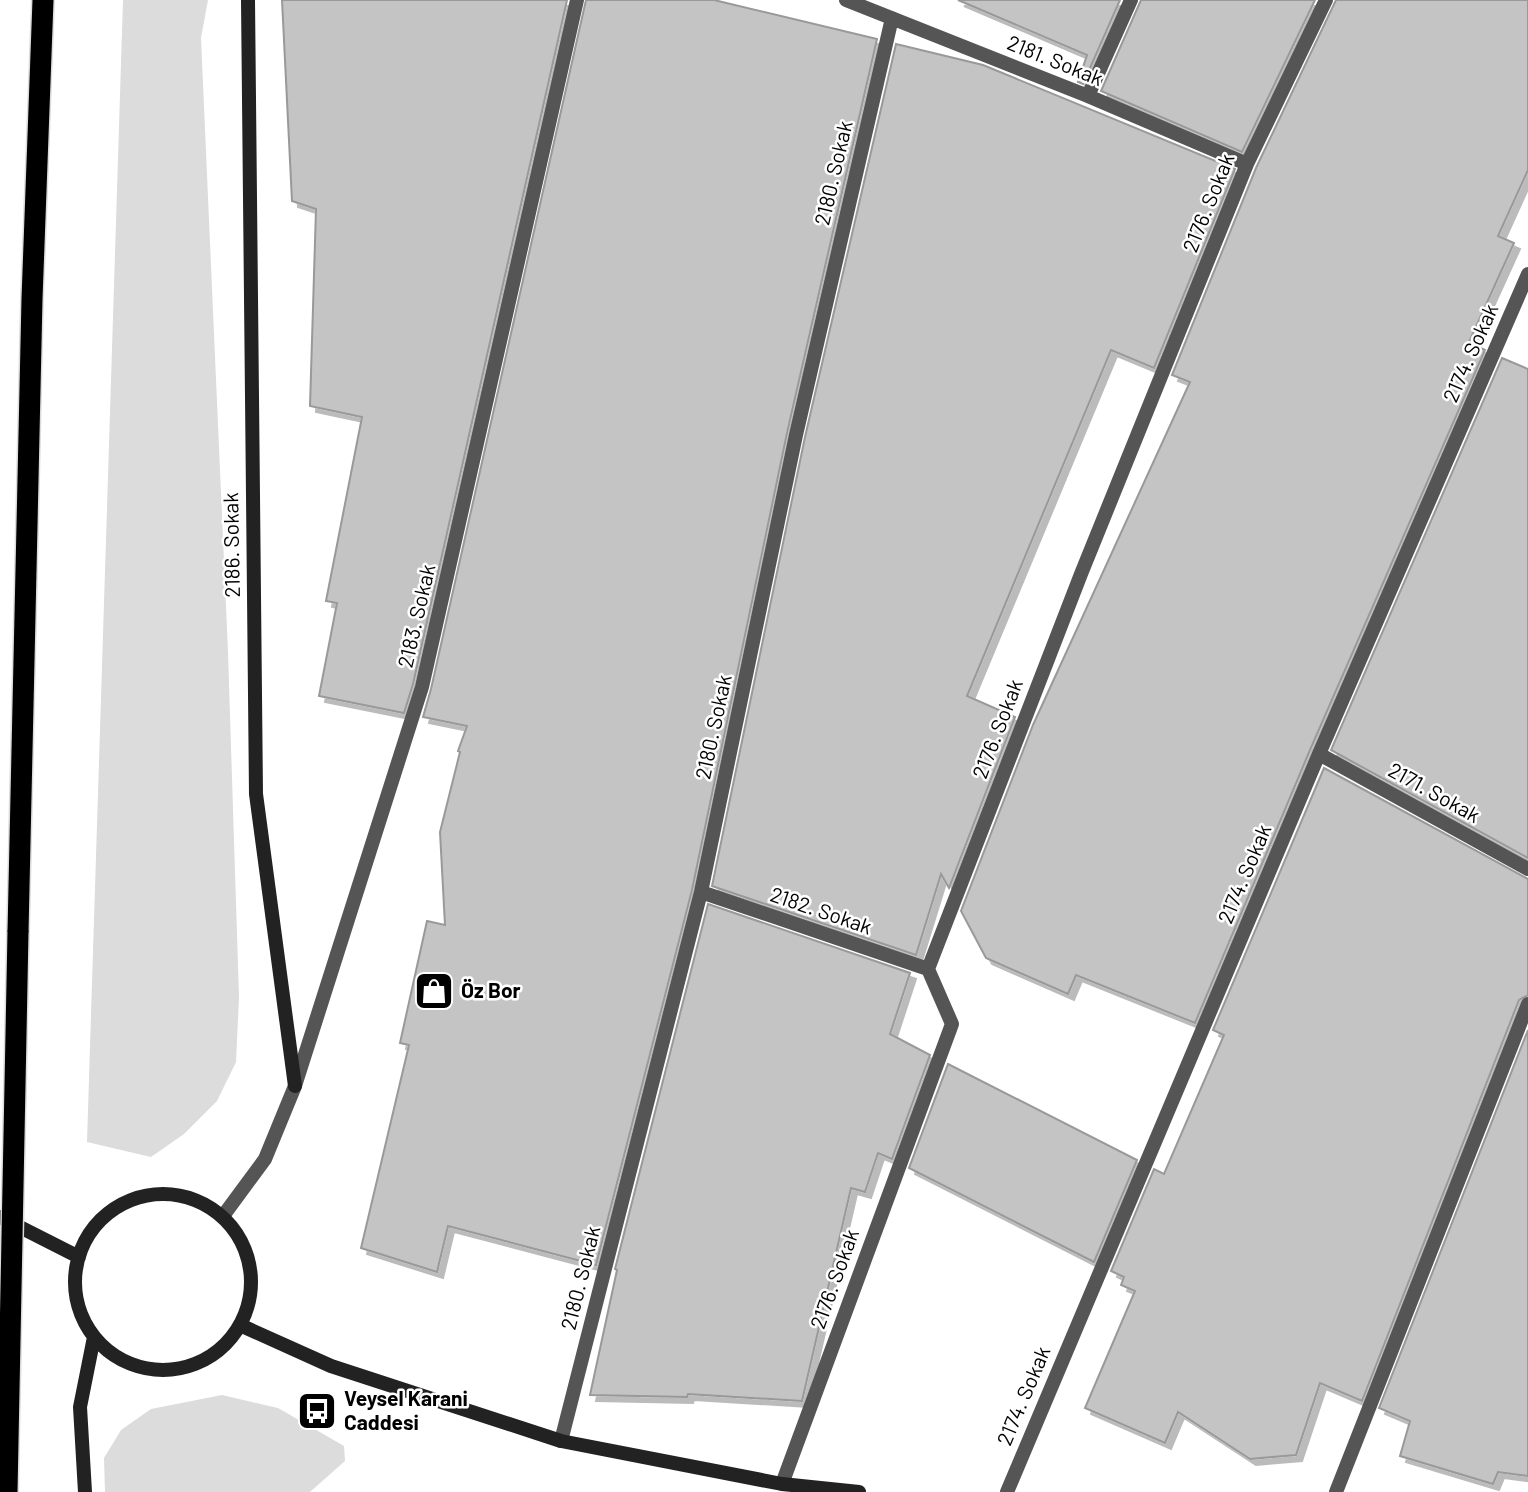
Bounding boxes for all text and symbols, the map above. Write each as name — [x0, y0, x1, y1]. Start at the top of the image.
street label: 2181. Sokak — [1004, 29, 1107, 90]
street label: 2180. Sokak — [808, 118, 857, 227]
street label: 2176. Sokak — [1176, 149, 1239, 256]
street label: 2174. Sokak — [1437, 299, 1502, 406]
street label: 2186. Sokak — [217, 492, 244, 598]
street label: 2183. Sokak — [392, 561, 440, 670]
street label: 2180. Sokak — [689, 672, 736, 781]
street label: 2176. Sokak — [966, 675, 1027, 782]
street label: 2171. Sokak — [1384, 756, 1485, 827]
street label: 2174. Sokak — [1212, 820, 1276, 927]
street label: 2182. Sokak — [767, 881, 876, 939]
shop icon: Öz Bor — [413, 970, 455, 1012]
place label: Öz Bor — [461, 977, 521, 1002]
street label: 2180. Sokak — [555, 1223, 605, 1332]
street label: 2176. Sokak — [804, 1225, 863, 1332]
street label: 2174. Sokak — [991, 1342, 1055, 1449]
place label: Veysel Karani Caddesi — [344, 1385, 468, 1434]
bus stop icon: Veysel Karani Caddesi — [296, 1390, 338, 1432]

